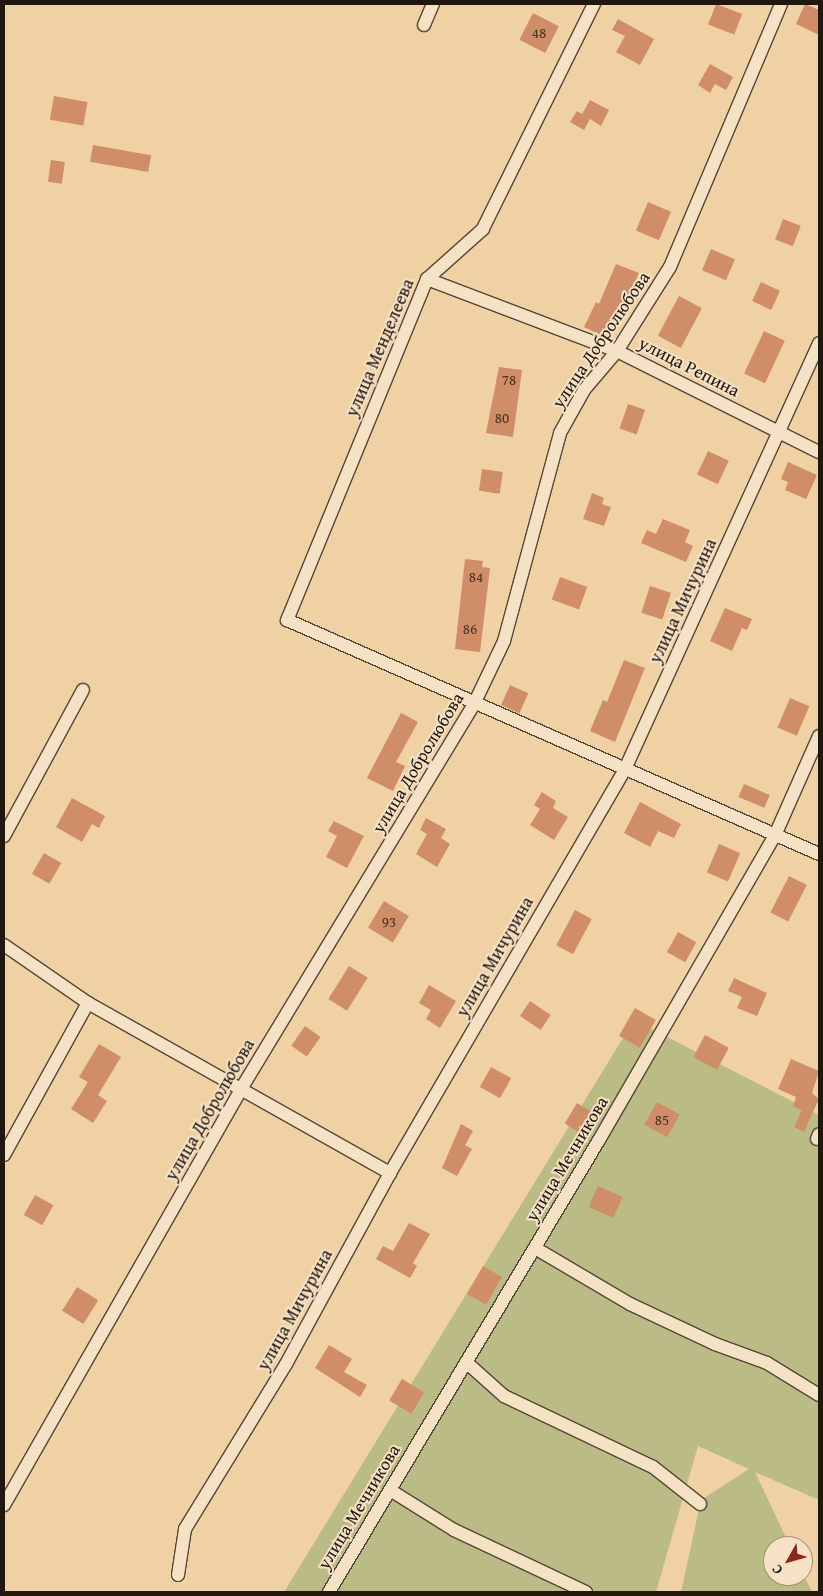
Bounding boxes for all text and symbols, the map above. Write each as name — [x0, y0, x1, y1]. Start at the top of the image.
house number: 48 — [532, 24, 546, 42]
street label: улица Добролюбова — [547, 268, 655, 412]
street label: улица Менделеева — [341, 276, 419, 420]
street label: улица Репина — [635, 332, 743, 402]
house number: 78 — [502, 371, 516, 389]
house number: 80 — [495, 409, 509, 427]
street label: улица Мичурина — [645, 535, 721, 667]
house number: 84 — [469, 568, 483, 586]
house number: 86 — [463, 620, 477, 638]
street label: улица Добролюбова — [368, 689, 468, 837]
street label: улица Мичурина — [452, 893, 538, 1021]
house number: 93 — [382, 913, 396, 931]
street label: улица Добролюбова — [161, 1035, 259, 1185]
street label: улица Мечникова — [521, 1093, 613, 1225]
house number: 85 — [655, 1111, 669, 1129]
street label: улица Мичурина — [253, 1245, 337, 1375]
street label: улица Мечникова — [313, 1441, 405, 1573]
north arrow — [763, 1536, 813, 1586]
text: С — [767, 1560, 787, 1579]

